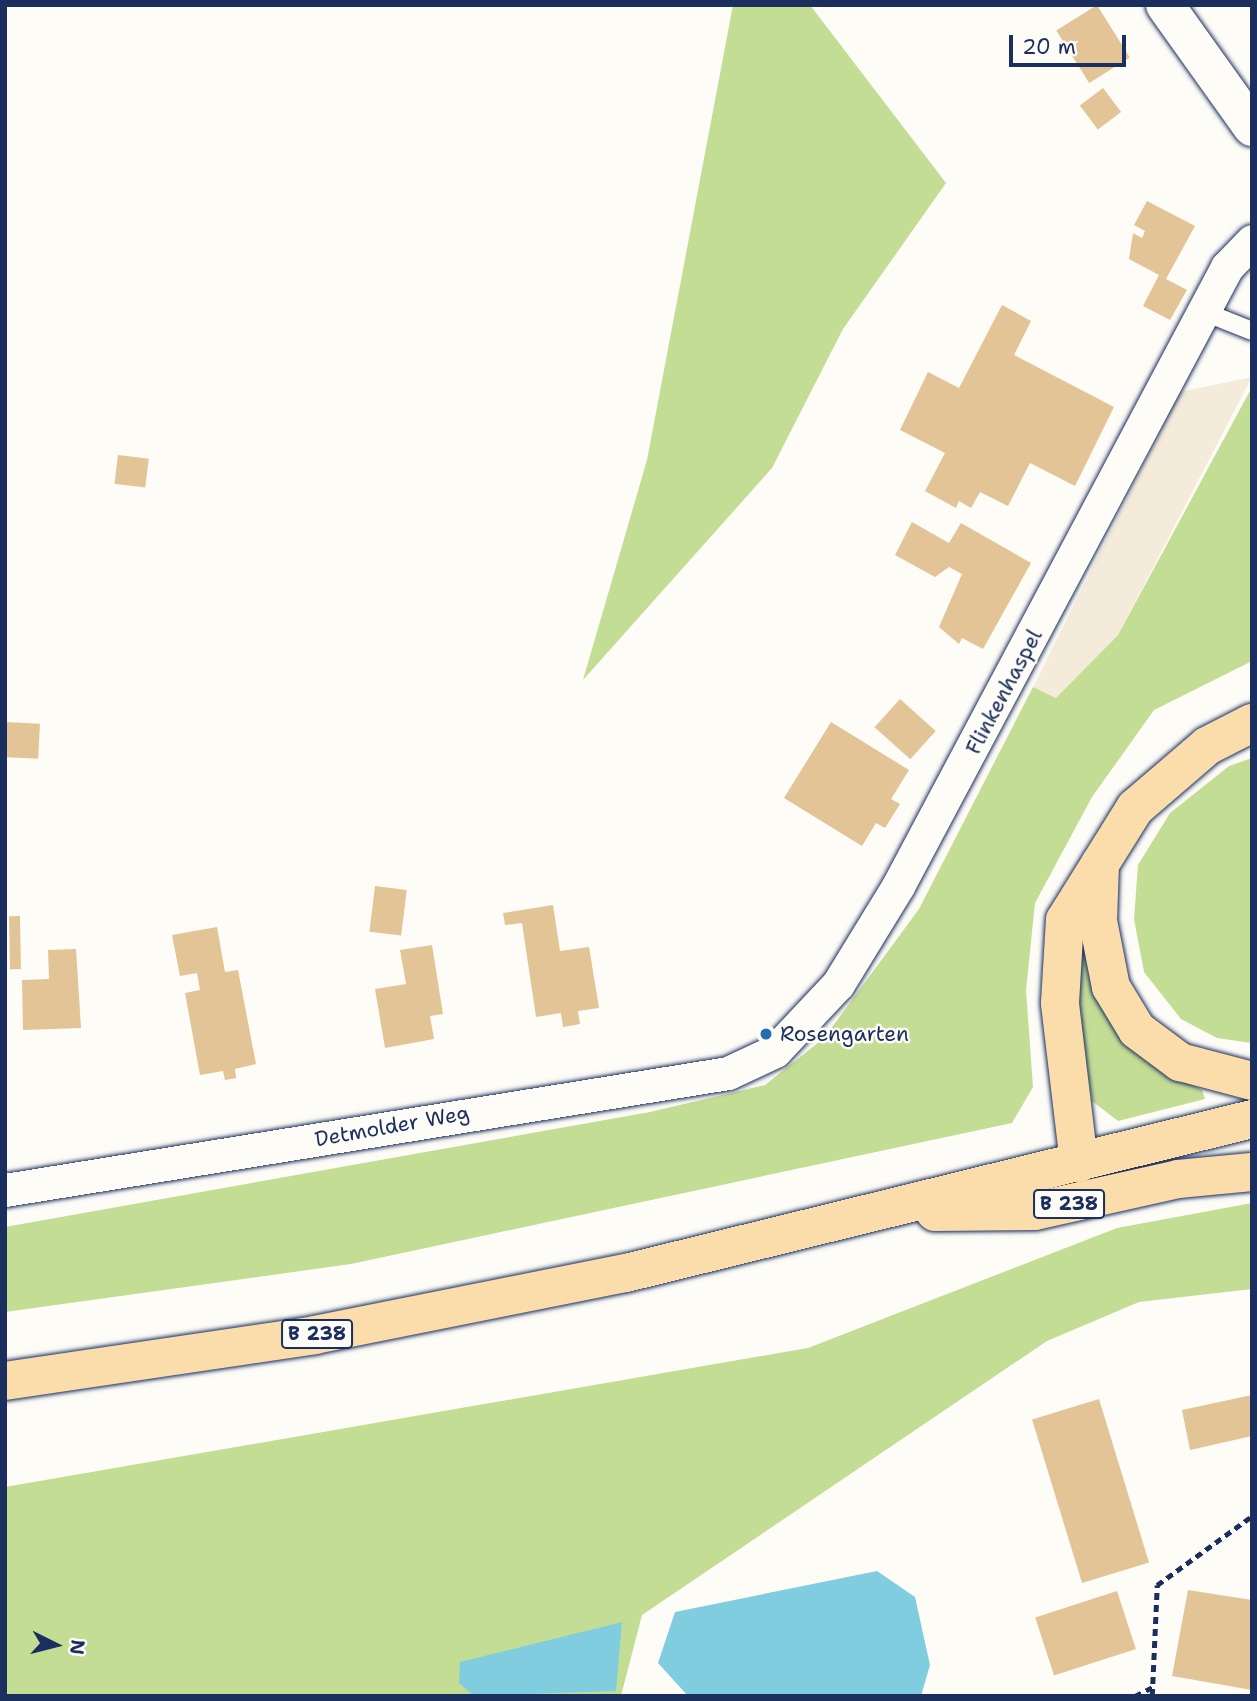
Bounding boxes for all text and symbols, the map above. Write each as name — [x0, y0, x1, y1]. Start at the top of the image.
scale bar — [1012, 21, 1129, 65]
text: 20 m — [1022, 33, 1076, 61]
street label: Flinkenhaspel — [961, 625, 1047, 759]
place label: Rosengarten — [780, 1021, 909, 1047]
marker: Rosengarten — [758, 1026, 774, 1042]
street label: Detmolder Weg — [313, 1100, 471, 1152]
road number: B 238 — [1032, 1188, 1106, 1220]
road number: B 238 — [280, 1318, 354, 1350]
north arrow — [21, 1610, 91, 1680]
text: N — [64, 1638, 91, 1656]

